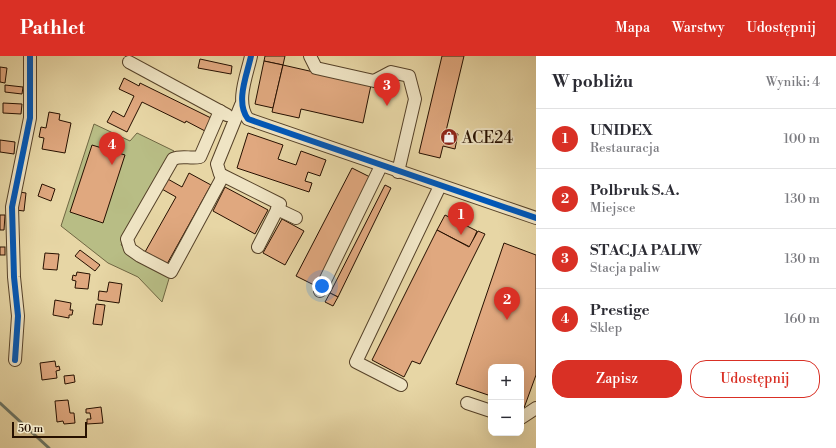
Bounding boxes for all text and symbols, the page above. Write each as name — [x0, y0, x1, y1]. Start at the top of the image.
text: Pathlet — [20, 16, 85, 40]
text: Mapa — [615, 19, 650, 37]
text: Warstwy — [672, 19, 725, 37]
text: Udostępnij — [747, 19, 816, 37]
text: W pobliżu — [552, 71, 633, 93]
pin: 3 — [374, 73, 400, 106]
text: Wyniki: 4 — [766, 74, 820, 90]
text: UNIDEX — [590, 121, 652, 140]
shop icon: ACE24 — [439, 127, 459, 147]
place label: ACE24 — [461, 128, 513, 148]
text: 1 — [562, 131, 568, 147]
text: 100 m — [784, 131, 820, 147]
pin: 4 — [99, 132, 125, 165]
text: Restauracja — [590, 140, 660, 156]
text: Polbruk S.A. — [590, 181, 680, 200]
text: 2 — [561, 191, 569, 207]
text: 130 m — [785, 191, 820, 207]
text: Miejsce — [590, 200, 635, 216]
pin: 1 — [448, 202, 474, 235]
text: STACJA PALIW — [590, 241, 702, 260]
text: 3 — [561, 251, 569, 267]
text: 130 m — [785, 251, 820, 267]
text: Stacja paliw — [590, 260, 660, 276]
your location — [312, 276, 332, 296]
pin: 2 — [494, 287, 520, 320]
text: Prestige — [590, 301, 650, 320]
text: 4 — [561, 311, 569, 327]
text: 160 m — [784, 311, 820, 327]
text: Sklep — [590, 320, 622, 336]
button: Zapisz — [552, 360, 682, 398]
button: Udostępnij — [690, 360, 820, 398]
map controls — [488, 364, 524, 436]
button: + — [488, 364, 524, 400]
button: − — [488, 400, 524, 436]
scale bar — [12, 420, 87, 439]
text: 50 m — [18, 422, 43, 436]

